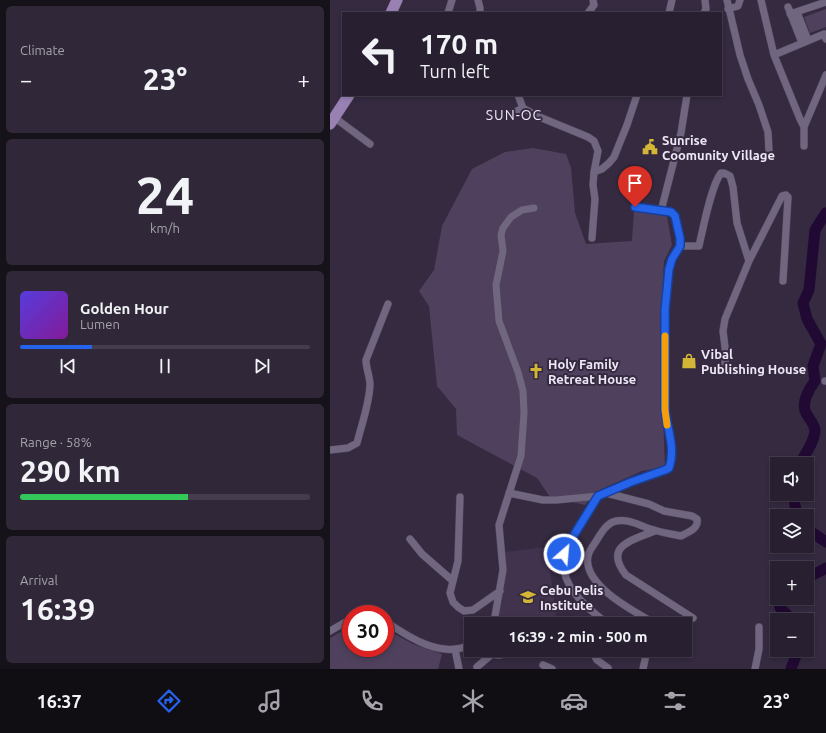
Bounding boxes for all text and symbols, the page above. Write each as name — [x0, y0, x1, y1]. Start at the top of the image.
icon: left — [354, 28, 406, 80]
text: 170 m — [420, 28, 498, 59]
text: Climate — [20, 43, 65, 57]
text: Turn left — [420, 61, 490, 81]
text: 23° — [143, 62, 187, 96]
text: − — [20, 67, 32, 92]
text: + — [298, 67, 310, 92]
district label: SUN-OC — [486, 107, 542, 123]
place label: Sunrise Coomunity Village — [662, 133, 775, 162]
public building icon: Sunrise Coomunity Village — [641, 138, 659, 156]
text: 24 — [136, 166, 194, 224]
pin — [618, 166, 652, 207]
icon: arrive — [624, 172, 646, 194]
text: km/h — [150, 221, 180, 235]
text: Golden Hour — [80, 300, 169, 317]
text: Lumen — [80, 317, 120, 331]
place label: Vibal Publishing House — [701, 347, 806, 376]
shop icon: Vibal Publishing House — [680, 352, 698, 370]
icon: previous — [57, 355, 79, 377]
icon: pause — [154, 355, 176, 377]
icon: next — [251, 355, 273, 377]
place label: Holy Family Retreat House — [548, 357, 636, 386]
church icon: Holy Family Retreat House — [527, 362, 545, 380]
text: Range · 58% — [20, 435, 92, 449]
text: 290 km — [20, 454, 121, 488]
map controls — [770, 457, 814, 657]
button: sound — [770, 457, 814, 501]
button: layers — [770, 509, 814, 553]
position arrow — [543, 533, 585, 575]
button: + — [770, 561, 814, 605]
text: Arrival — [20, 573, 58, 587]
place label: Cebu Pelis Institute — [540, 583, 603, 612]
school or university icon: Cebu Pelis Institute — [519, 588, 537, 606]
text: 16:39 — [20, 592, 95, 626]
speed limit sign: 30 — [342, 605, 394, 657]
button: − — [770, 613, 814, 657]
text: 16:39 · 2 min · 500 m — [509, 628, 647, 645]
icon: directions — [155, 687, 183, 715]
icon: music — [256, 687, 284, 715]
icon: phone — [358, 687, 386, 715]
icon: climate — [459, 687, 487, 715]
icon: car — [560, 687, 588, 715]
icon: filters — [661, 687, 689, 715]
text: 16:37 — [37, 691, 82, 711]
text: 23° — [763, 691, 789, 711]

